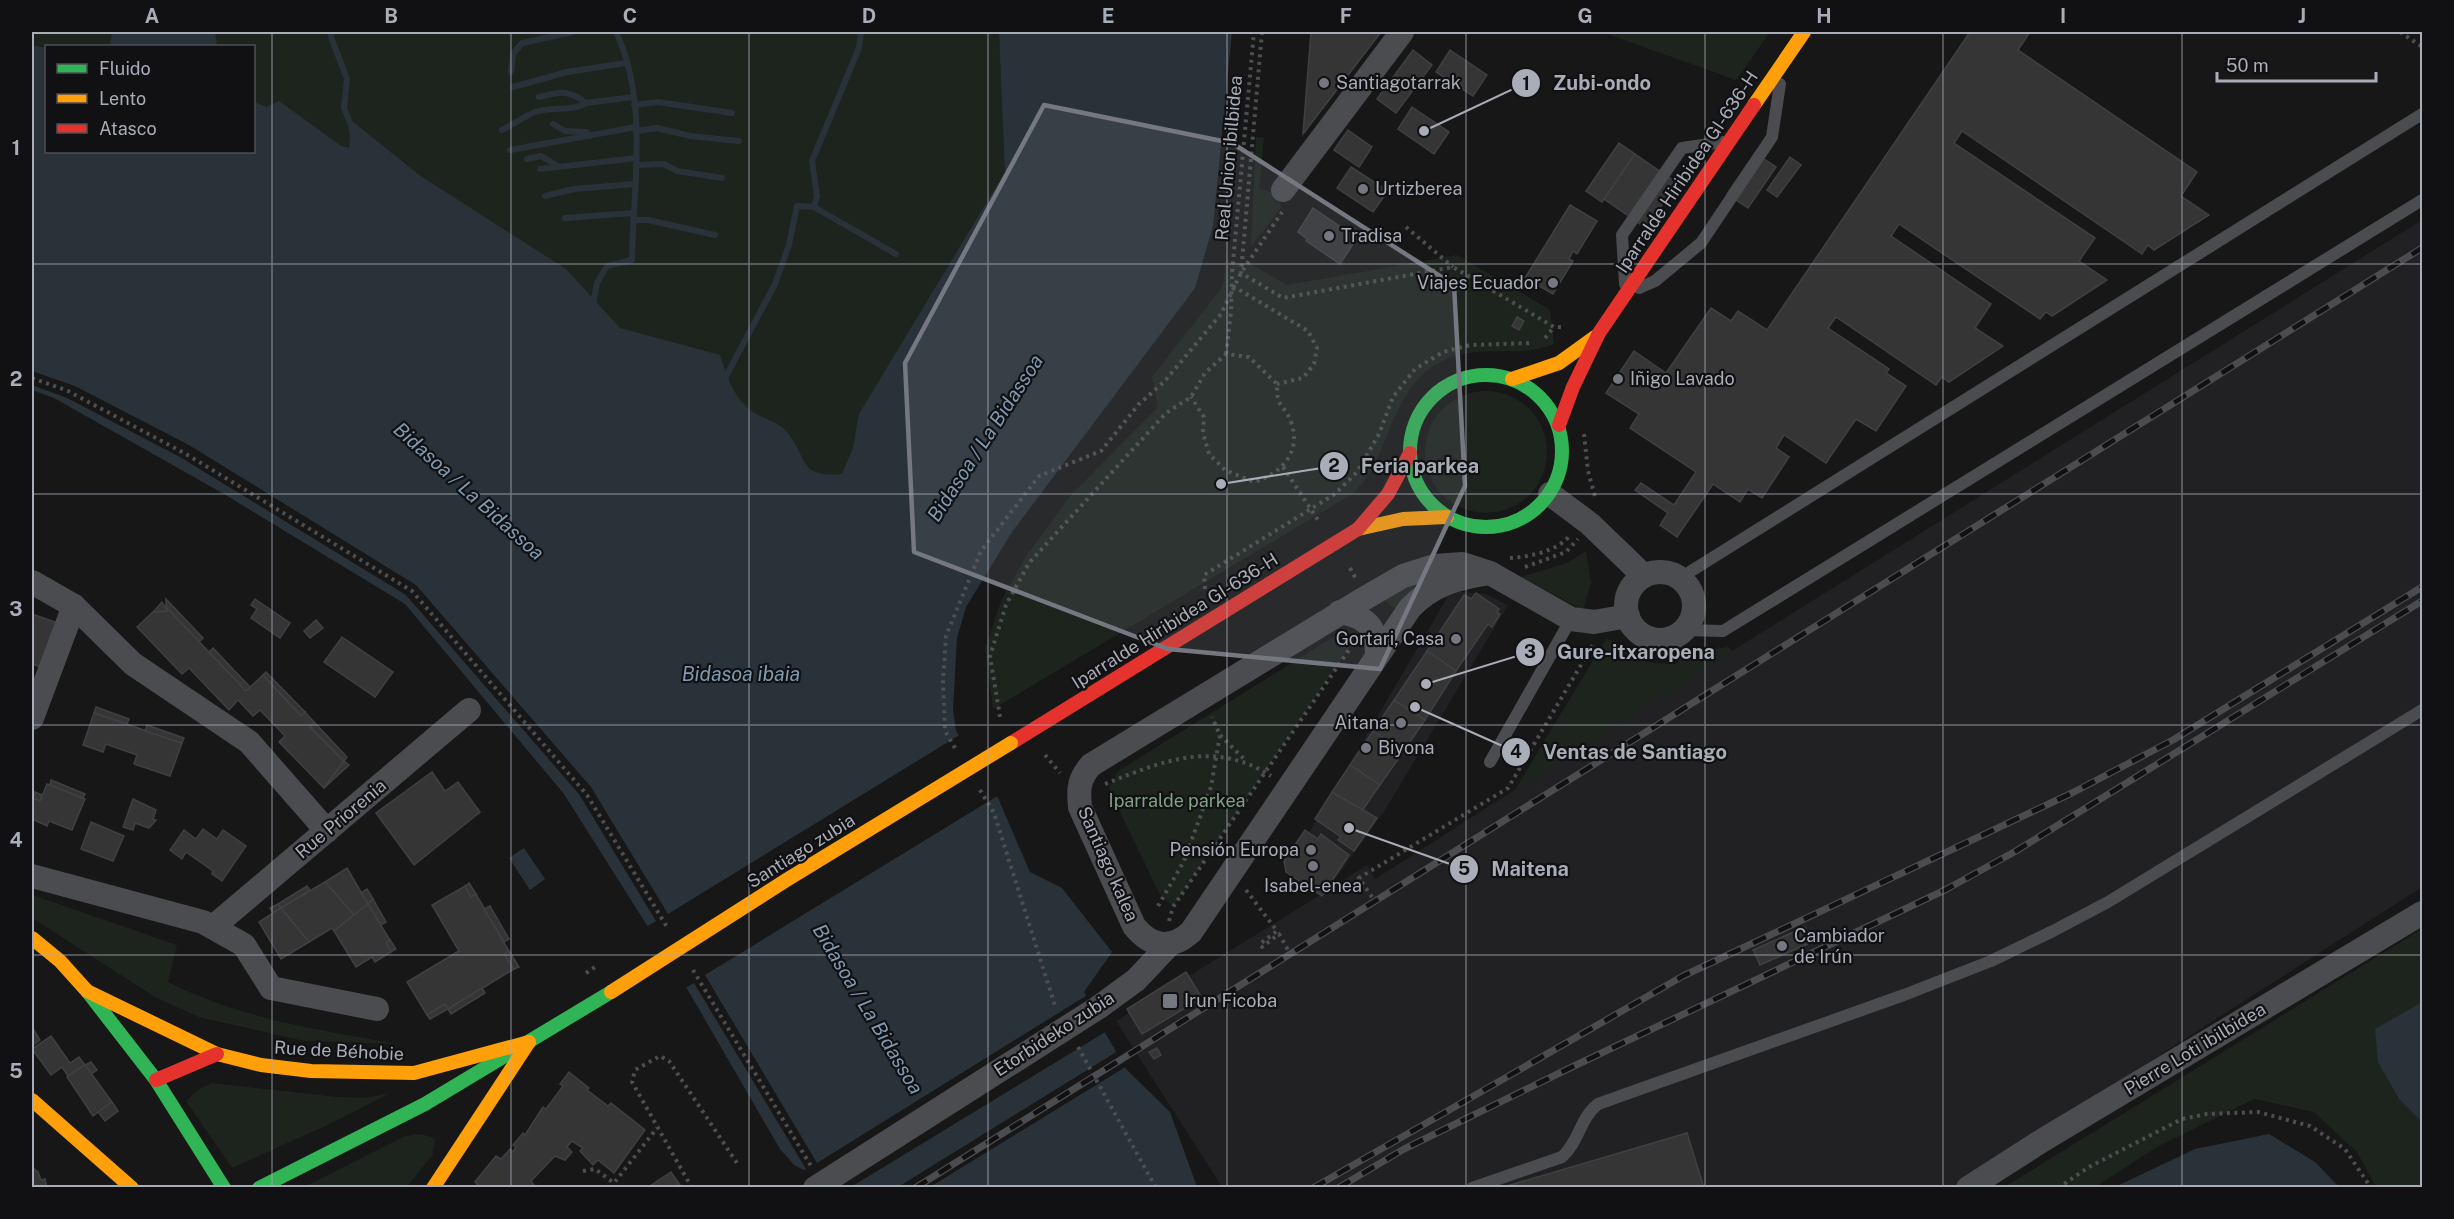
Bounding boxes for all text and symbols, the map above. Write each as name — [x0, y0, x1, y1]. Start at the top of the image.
text: A — [145, 4, 159, 28]
text: B — [384, 4, 398, 28]
text: C — [623, 4, 637, 28]
text: D — [862, 4, 876, 28]
text: E — [1102, 4, 1114, 28]
text: F — [1340, 4, 1352, 28]
text: G — [1577, 4, 1593, 28]
text: H — [1816, 4, 1832, 28]
text: I — [2060, 4, 2066, 28]
text: J — [2298, 4, 2306, 28]
legend — [45, 45, 255, 153]
scale bar — [2217, 45, 2376, 83]
text: 50 m — [2226, 55, 2269, 76]
text: Fluido — [99, 58, 151, 79]
callout: Zubi-ondo — [1511, 64, 1663, 102]
street label: Iparralde Hiribidea GI-636-H — [1611, 67, 1762, 277]
text: Zubi-ondo — [1553, 71, 1651, 95]
place label: Santiagotarrak — [1336, 72, 1461, 93]
text: 1 — [1522, 73, 1530, 94]
street label: Real Union ibilbidea — [1211, 75, 1246, 241]
marker: Santiagotarrak — [1317, 76, 1331, 90]
text: Lento — [99, 88, 146, 109]
text: Atasco — [99, 118, 157, 139]
text: 1 — [12, 136, 20, 160]
place label: Urtizberea — [1375, 178, 1462, 199]
marker: Urtizberea — [1356, 182, 1370, 196]
place label: Tradisa — [1341, 225, 1402, 246]
marker: Tradisa — [1322, 229, 1336, 243]
place label: Viajes Ecuador — [1417, 272, 1541, 293]
marker: Viajes Ecuador — [1546, 276, 1560, 290]
water label: Bidasoa / La Bidassoa — [922, 350, 1048, 526]
text: 2 — [10, 367, 22, 391]
place label: Iñigo Lavado — [1630, 368, 1735, 389]
marker: Iñigo Lavado — [1611, 372, 1625, 386]
water label: Bidasoa / La Bidassoa — [389, 417, 549, 565]
callout: Feria parkea — [1319, 447, 1492, 485]
text: Feria parkea — [1361, 454, 1479, 478]
text: 2 — [1328, 455, 1340, 476]
street label: Iparralde Hiribidea GI-636-H — [1068, 548, 1282, 693]
text: 3 — [9, 597, 23, 621]
place label: Gortari, Casa — [1336, 628, 1444, 649]
marker: Gortari, Casa — [1449, 632, 1463, 646]
callout: Gure-itxaropena — [1515, 633, 1727, 671]
text: Gure-itxaropena — [1557, 640, 1715, 664]
text: 3 — [1524, 641, 1536, 662]
water label: Bidasoa ibaia — [682, 662, 800, 686]
place label: Aitana — [1335, 712, 1389, 733]
marker: Aitana — [1394, 716, 1408, 730]
callout: Ventas de Santiago — [1501, 733, 1739, 771]
place label: Biyona — [1378, 737, 1434, 758]
text: Ventas de Santiago — [1543, 740, 1727, 764]
marker: Biyona — [1359, 741, 1373, 755]
text: 4 — [1510, 741, 1522, 762]
street label: Rue Priorenia — [291, 775, 390, 863]
park label: Iparralde parkea — [1109, 790, 1245, 811]
street label: Santiago kalea — [1074, 803, 1143, 925]
street label: Santiago zubia — [743, 809, 858, 892]
text: 4 — [9, 828, 23, 852]
place label: Pensión Europa — [1169, 839, 1299, 860]
marker: Pensión Europa — [1304, 843, 1318, 857]
callout: Maitena — [1449, 850, 1581, 888]
text: Maitena — [1491, 857, 1569, 881]
text: 5 — [1458, 858, 1470, 879]
marker: Isabel-enea — [1306, 859, 1320, 873]
place label: Isabel-enea — [1264, 875, 1362, 896]
water label: Bidasoa / La Bidassoa — [808, 920, 928, 1098]
place label: Cambiador de Irún — [1794, 925, 1885, 967]
marker: Cambiador de Irún — [1775, 939, 1789, 953]
street label: Etorbideko zubia — [990, 987, 1118, 1080]
place label: Irun Ficoba — [1184, 990, 1277, 1011]
marker: Irun Ficoba — [1161, 992, 1179, 1010]
street label: Pierre Loti ibilbidea — [2120, 998, 2269, 1099]
street label: Rue de Béhobie — [273, 1037, 405, 1064]
text: 5 — [9, 1059, 23, 1083]

